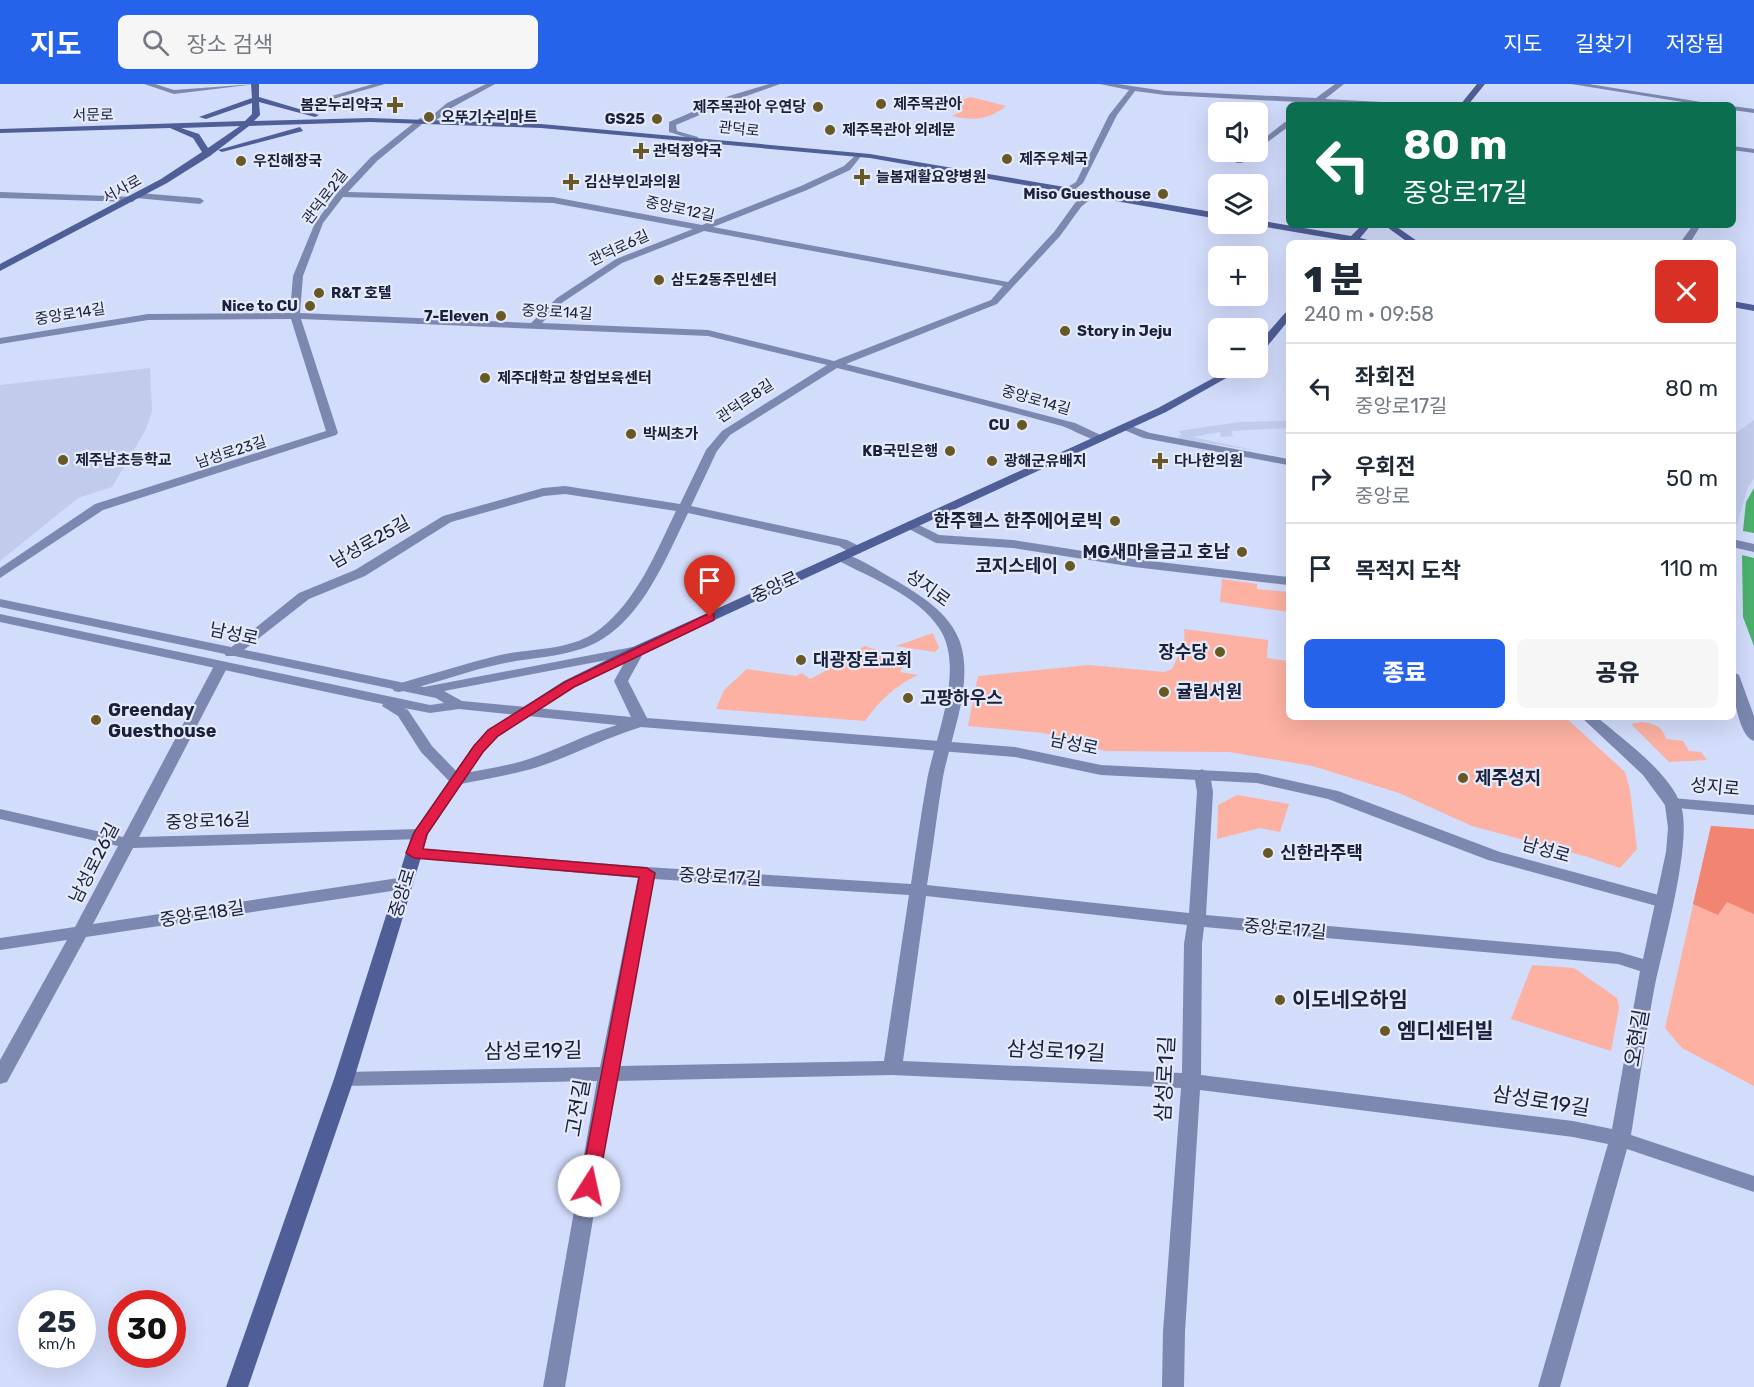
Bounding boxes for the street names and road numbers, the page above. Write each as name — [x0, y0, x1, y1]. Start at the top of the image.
street label: 서문로 — [72, 106, 114, 124]
street label: 관덕로 — [717, 118, 761, 140]
street label: 관덕로2길 — [299, 166, 351, 228]
street label: 서사로 — [100, 171, 144, 207]
street label: 중앙로12길 — [644, 193, 716, 225]
street label: 관덕로6길 — [586, 226, 652, 270]
street label: 중앙로14길 — [34, 300, 106, 328]
street label: 중앙로14길 — [521, 301, 593, 323]
street label: 관덕로8길 — [713, 375, 777, 427]
street label: 중앙로14길 — [999, 382, 1073, 418]
street label: 남성로23길 — [193, 432, 269, 472]
street label: 남성로25길 — [326, 511, 414, 573]
street label: 성지로 — [901, 564, 955, 612]
street label: 중앙로 — [748, 567, 802, 607]
street label: 남성로 — [207, 618, 261, 650]
street label: 남성로 — [1047, 728, 1101, 760]
street label: 성지로 — [1689, 774, 1741, 800]
street label: 중앙로16길 — [165, 809, 251, 833]
street label: 남성로26길 — [64, 819, 124, 907]
street label: 남성로 — [1519, 833, 1573, 867]
street label: 중앙로17길 — [678, 864, 762, 890]
street label: 중앙로 — [384, 866, 420, 920]
street label: 중앙로18길 — [158, 896, 246, 932]
street label: 중앙로17길 — [1243, 914, 1327, 944]
street label: 오현길 — [1619, 1007, 1654, 1069]
street label: 삼성로19길 — [1006, 1035, 1106, 1066]
street label: 삼성로1길 — [1150, 1035, 1179, 1123]
street label: 삼성로19길 — [483, 1037, 583, 1064]
street label: 고전길 — [560, 1077, 595, 1139]
street label: 삼성로19길 — [1490, 1080, 1592, 1121]

